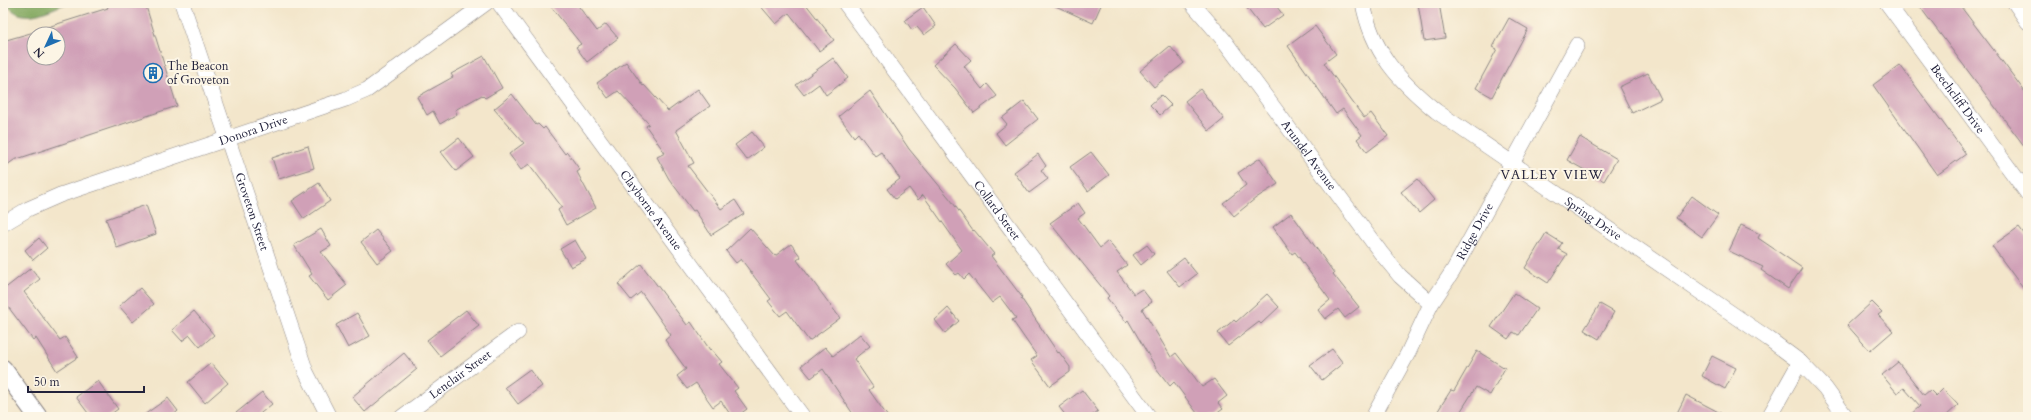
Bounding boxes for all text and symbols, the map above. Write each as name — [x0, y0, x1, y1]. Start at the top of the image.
north arrow — [26, 26, 66, 66]
text: N — [30, 44, 48, 61]
place label: The Beacon of Groveton — [167, 58, 230, 88]
street label: Beechcliff Drive — [1927, 61, 1989, 137]
building icon: The Beacon of Groveton — [142, 62, 164, 84]
street label: Donora Drive — [217, 111, 290, 149]
street label: Arundel Avenue — [1278, 117, 1340, 194]
district label: VALLEY VIEW — [1500, 166, 1604, 184]
street label: Clayborne Avenue — [616, 167, 686, 253]
street label: Groveton Street — [232, 171, 273, 253]
street label: Collard Street — [970, 177, 1024, 243]
street label: Spring Drive — [1561, 193, 1625, 244]
street label: Ridge Drive — [1453, 200, 1497, 263]
street label: Lenclair Street — [426, 346, 494, 403]
scale bar — [28, 368, 144, 394]
text: 50 m — [34, 374, 61, 390]

